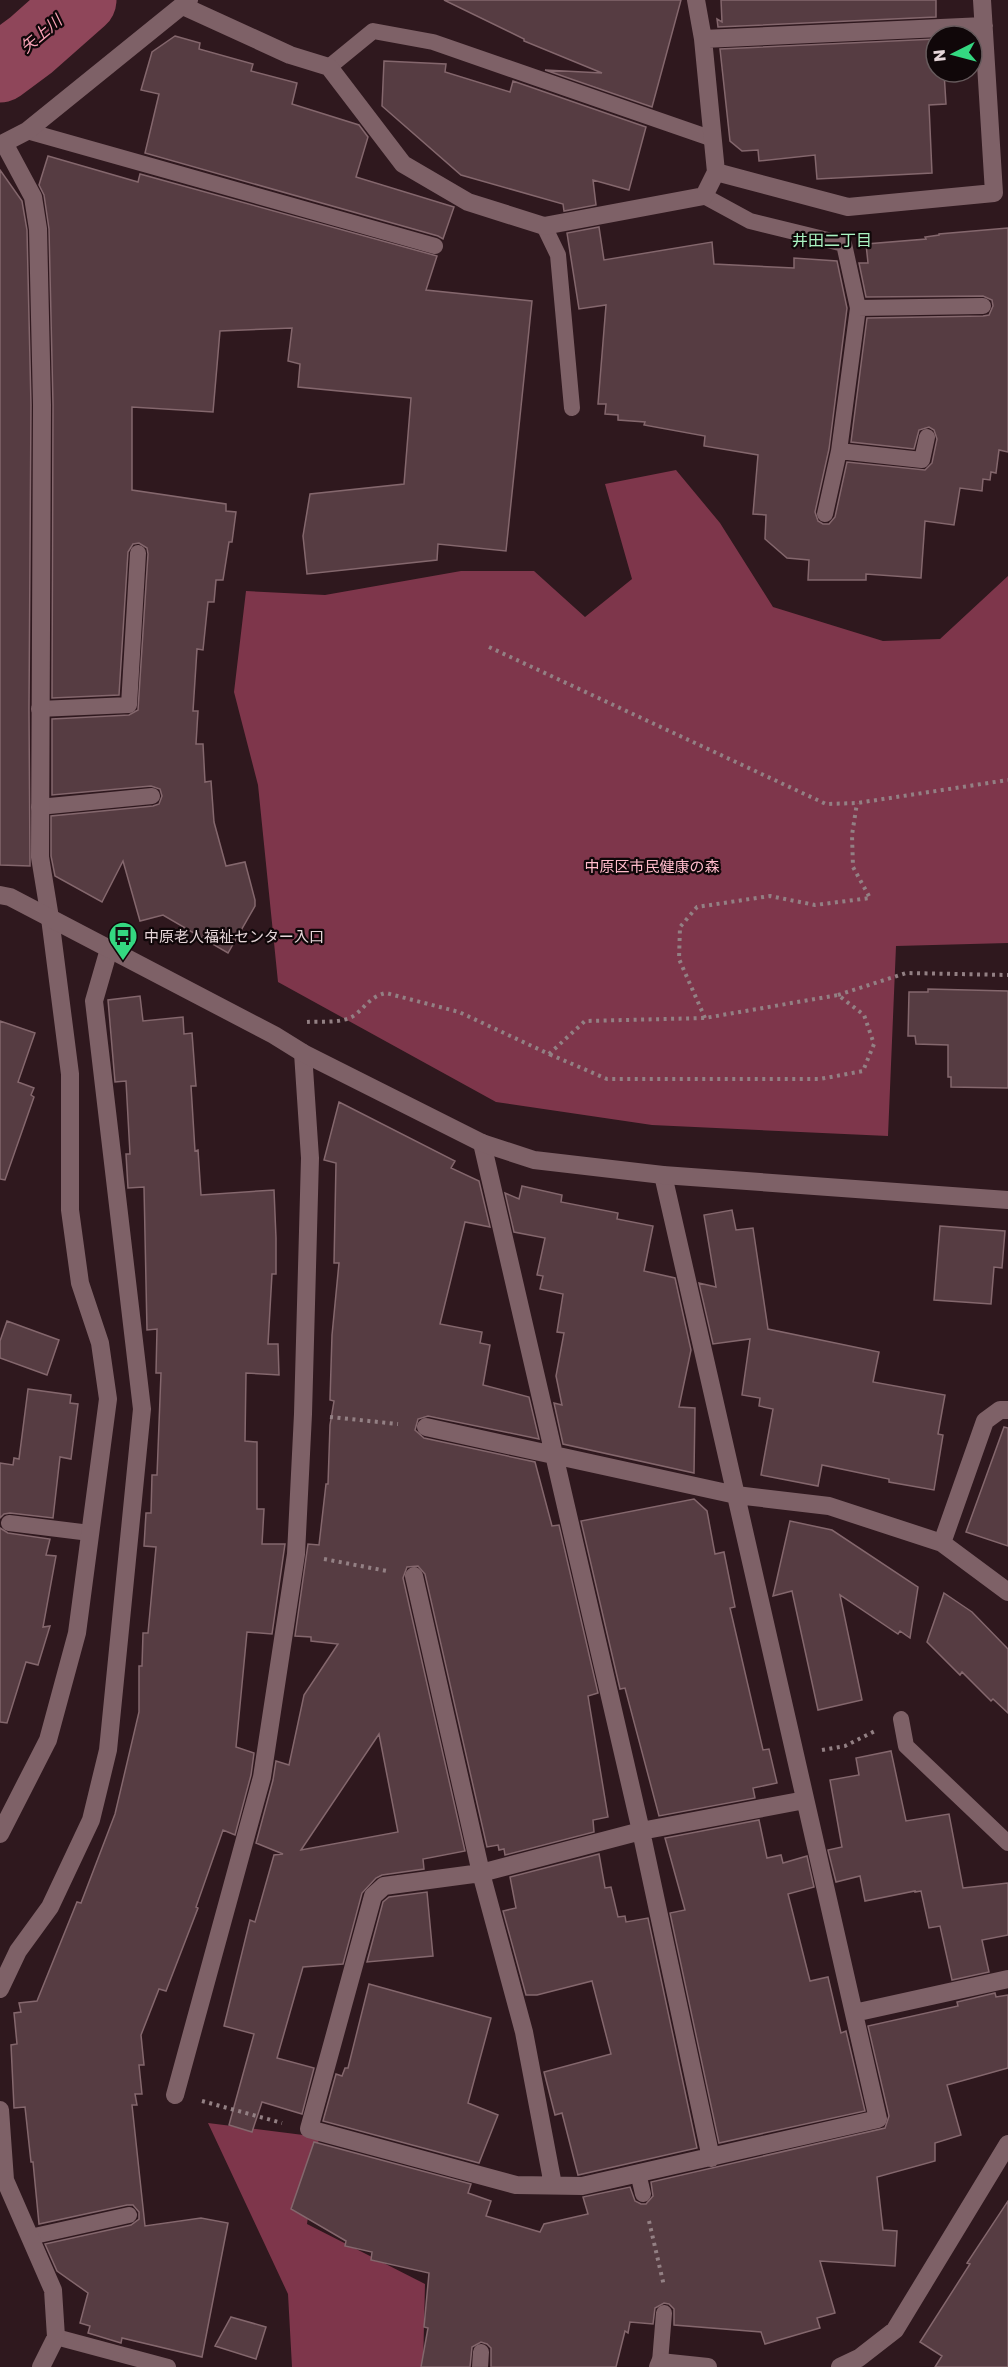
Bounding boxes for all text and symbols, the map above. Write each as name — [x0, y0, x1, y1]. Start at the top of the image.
water label: 矢上川 — [15, 8, 68, 58]
north arrow — [924, 24, 984, 84]
text: N — [928, 48, 952, 63]
district label: 井田二丁目 — [792, 229, 872, 252]
park label: 中原区市民健康の森 — [584, 856, 720, 877]
bus stop icon: 中原老人福祉センター入口 — [107, 920, 139, 962]
place label: 中原老人福祉センター入口 — [144, 926, 324, 947]

